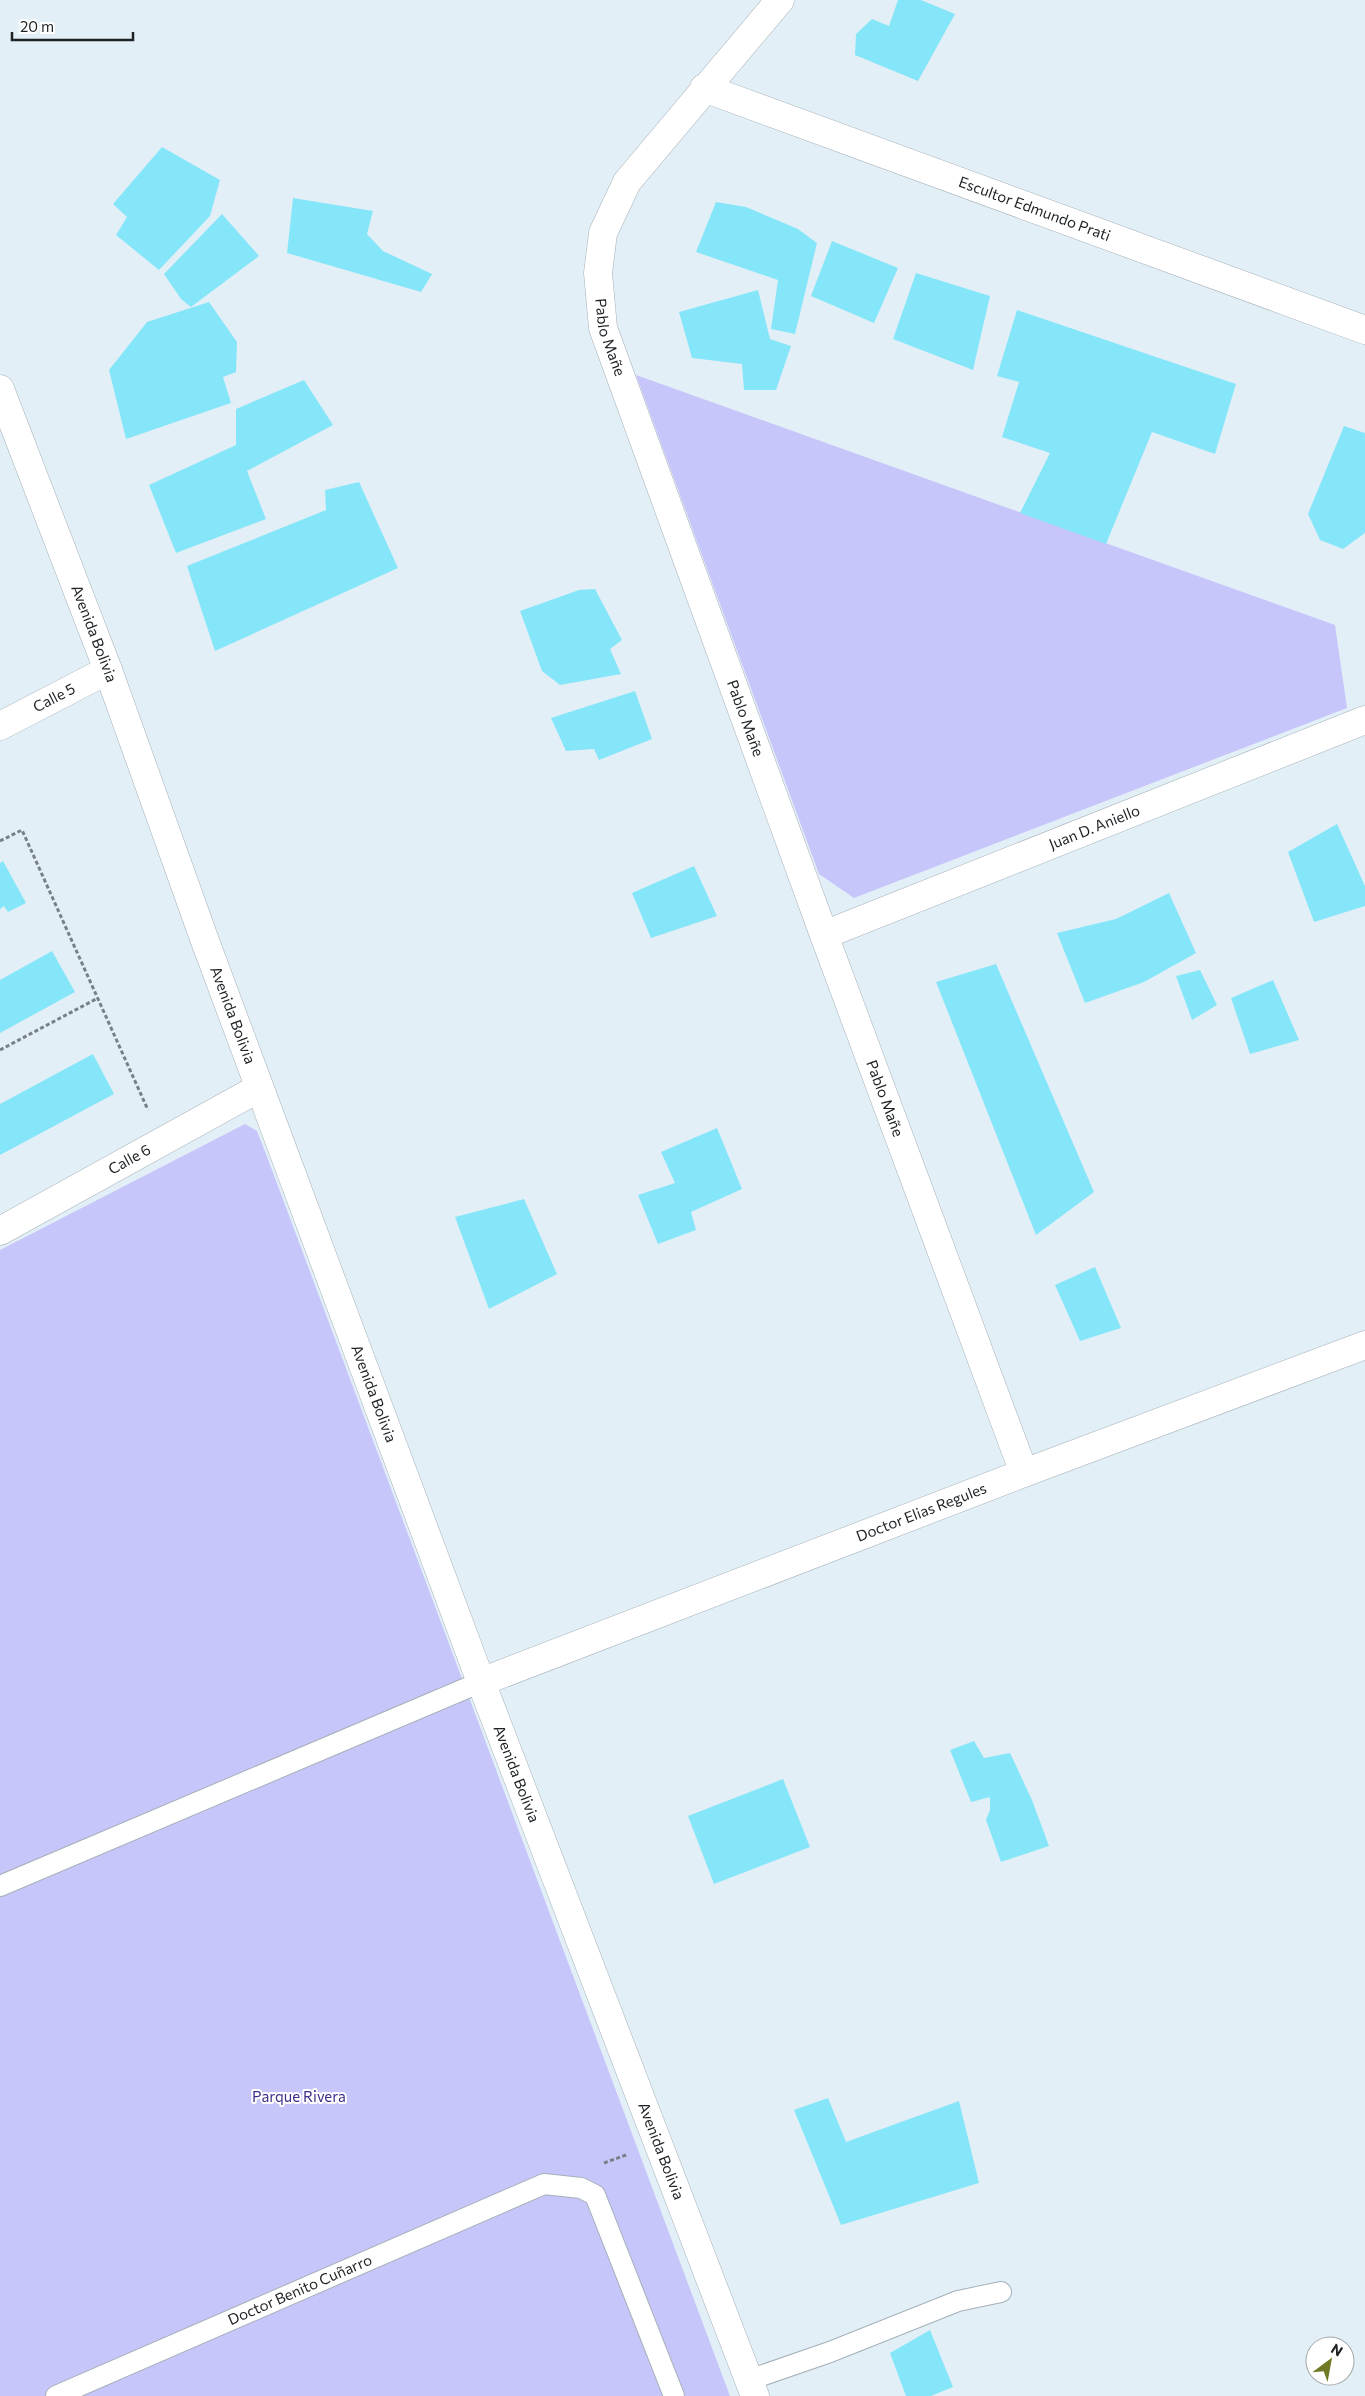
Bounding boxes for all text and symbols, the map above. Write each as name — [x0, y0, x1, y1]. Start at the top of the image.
scale bar — [12, 10, 134, 42]
text: 20 m — [20, 17, 54, 35]
street label: Escultor Edmundo Prati — [956, 172, 1113, 244]
street label: Pablo Mañe — [592, 297, 630, 378]
street label: Avenida Bolivia — [68, 582, 122, 684]
street label: Pablo Mañe — [724, 677, 768, 759]
street label: Calle 5 — [29, 679, 78, 715]
street label: Juan D. Aniello — [1046, 800, 1142, 853]
street label: Avenida Bolivia — [207, 964, 260, 1066]
street label: Pablo Mañe — [863, 1057, 908, 1139]
street label: Calle 6 — [105, 1140, 153, 1178]
street label: Avenida Bolivia — [348, 1342, 401, 1445]
street label: Doctor Elias Regules — [853, 1478, 989, 1545]
street label: Avenida Bolivia — [490, 1722, 544, 1825]
park label: Parque Rivera — [252, 2087, 346, 2105]
street label: Avenida Bolivia — [635, 2099, 689, 2202]
street label: Doctor Benito Cuñarro — [225, 2250, 374, 2328]
north arrow — [1305, 2336, 1355, 2386]
text: N — [1328, 2340, 1346, 2360]

